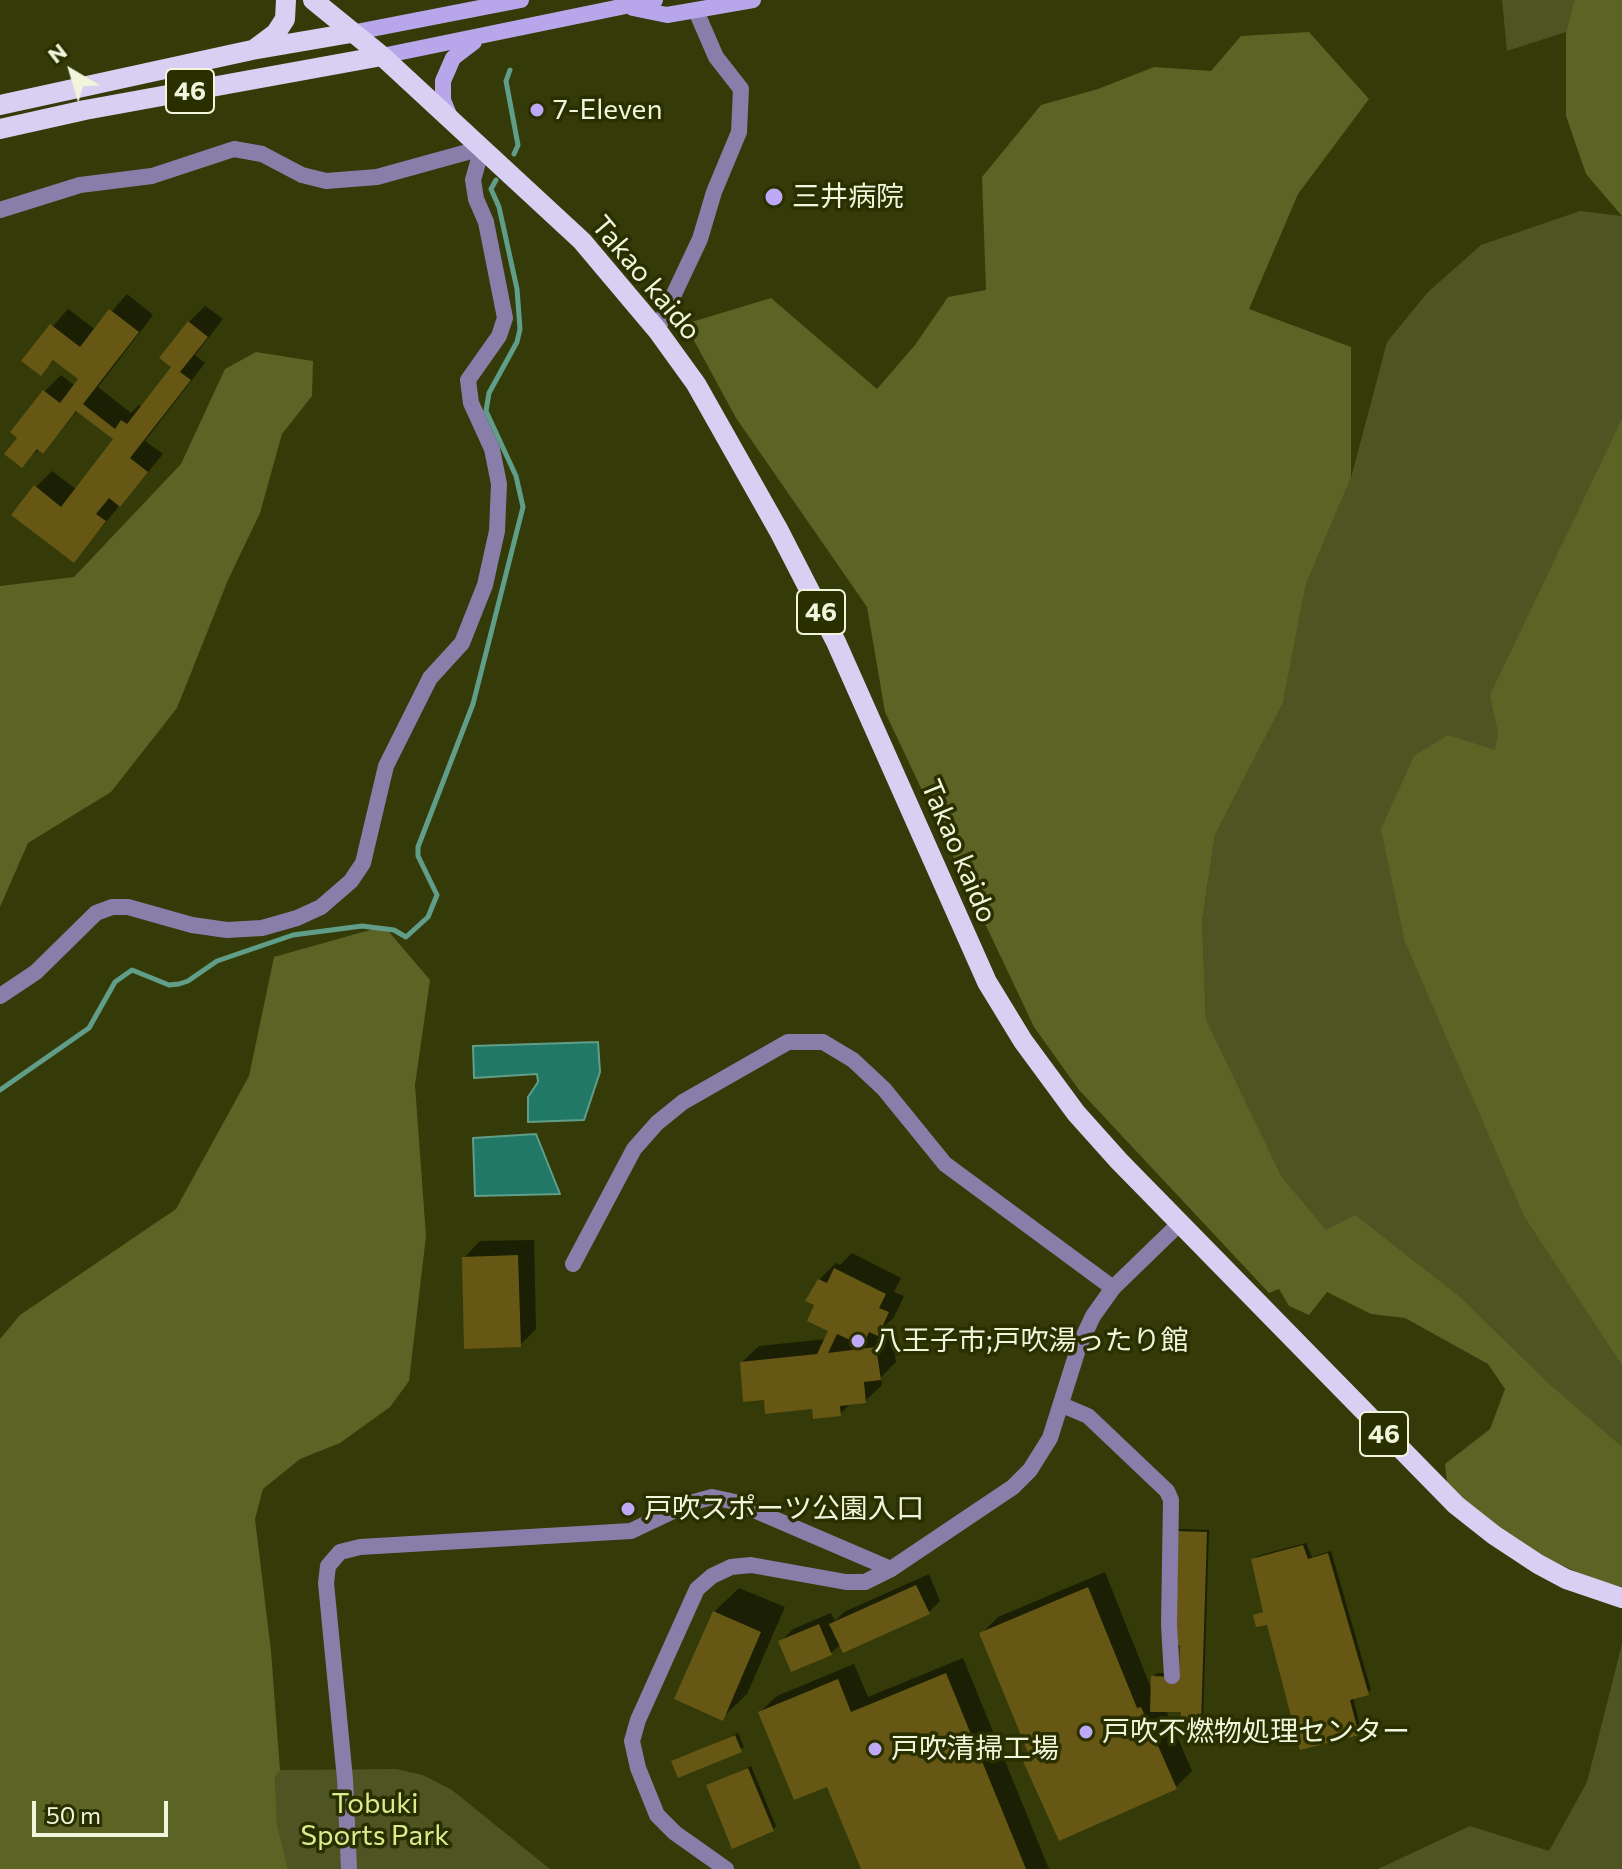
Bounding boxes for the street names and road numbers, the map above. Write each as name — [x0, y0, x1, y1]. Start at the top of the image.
road number: 46 — [166, 69, 214, 113]
street label: Takao kaido — [584, 209, 708, 347]
road number: 46 — [797, 590, 845, 634]
street label: Takao kaido — [914, 774, 1004, 928]
road number: 46 — [1360, 1412, 1408, 1456]

